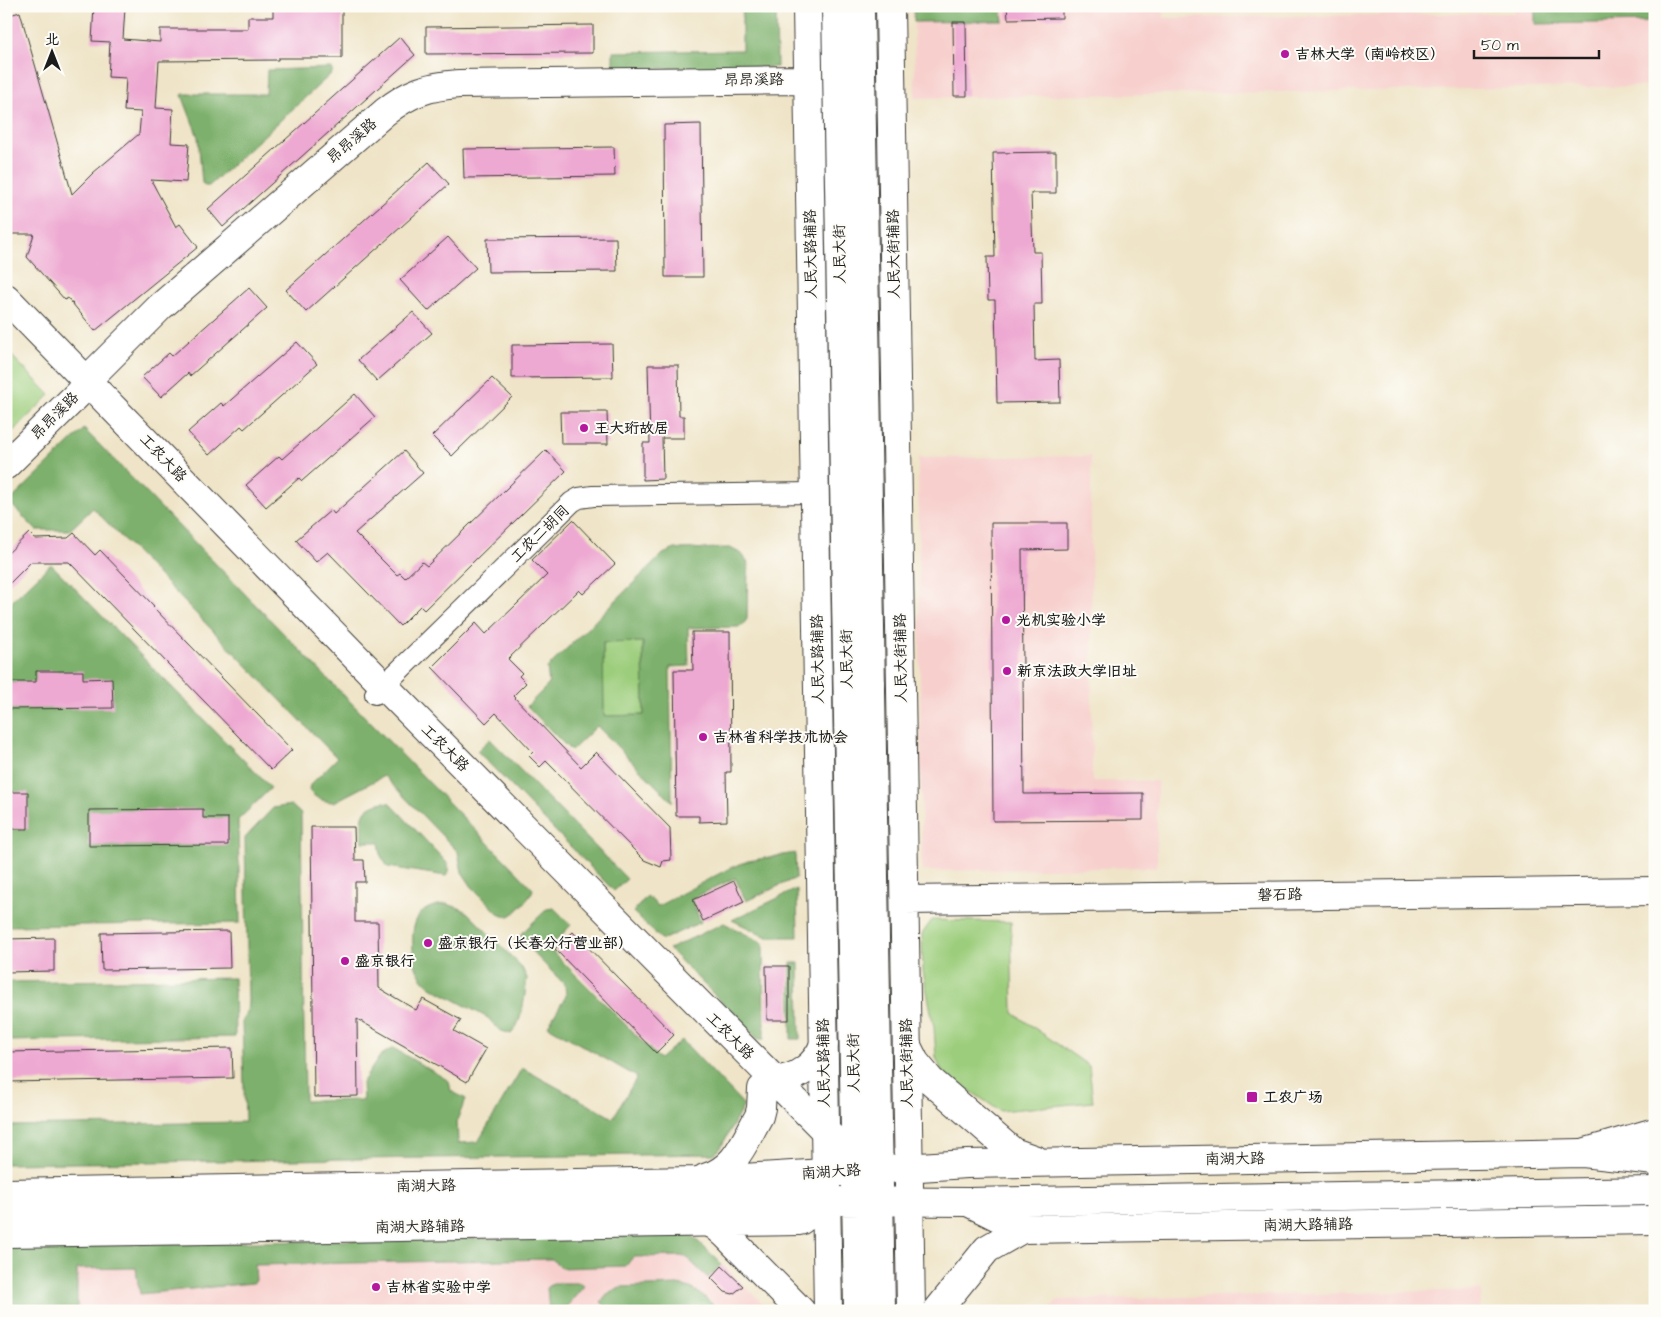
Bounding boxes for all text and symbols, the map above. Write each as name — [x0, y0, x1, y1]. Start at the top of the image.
north arrow — [28, 28, 78, 78]
scale bar — [1474, 28, 1598, 60]
text: 北 — [45, 30, 59, 50]
text: 50 m — [1481, 35, 1519, 56]
place label: 吉林大学（南岭校区） — [1295, 44, 1445, 65]
marker: 吉林大学（南岭校区） — [1279, 48, 1291, 60]
street label: 昂昂溪路 — [724, 69, 784, 91]
street label: 昂昂溪路 — [322, 113, 382, 169]
street label: 人民大路辅路 — [800, 209, 822, 299]
street label: 人民大街辅路 — [883, 209, 905, 299]
street label: 人民大街 — [829, 224, 851, 284]
street label: 昂昂溪路 — [26, 387, 84, 445]
place label: 王大珩故居 — [594, 418, 669, 439]
marker: 王大珩故居 — [578, 422, 590, 434]
street label: 工农大路 — [135, 429, 191, 487]
street label: 工农二胡同 — [506, 500, 574, 568]
place label: 光机实验小学 — [1016, 610, 1106, 631]
street label: 人民大街辅路 — [890, 613, 912, 703]
street label: 人民大路辅路 — [807, 614, 829, 704]
marker: 光机实验小学 — [1000, 614, 1012, 626]
street label: 人民大街 — [836, 629, 858, 689]
place label: 新京法政大学旧址 — [1017, 661, 1137, 682]
marker: 新京法政大学旧址 — [1001, 665, 1013, 677]
street label: 工农大路 — [416, 719, 474, 777]
place label: 吉林省科学技术协会 — [713, 727, 848, 748]
marker: 吉林省科学技术协会 — [697, 731, 709, 743]
street label: 磐石路 — [1257, 884, 1303, 906]
place label: 盛京银行（长春分行营业部） — [438, 933, 633, 954]
marker: 盛京银行（长春分行营业部） — [422, 937, 434, 949]
place label: 盛京银行 — [355, 951, 415, 972]
marker: 盛京银行 — [339, 955, 351, 967]
street label: 工农大路 — [701, 1007, 759, 1065]
street label: 人民大路辅路 — [813, 1018, 835, 1108]
street label: 人民大街辅路 — [896, 1018, 918, 1108]
street label: 人民大街 — [843, 1033, 865, 1093]
place label: 工农广场 — [1263, 1087, 1323, 1108]
marker: 工农广场 — [1245, 1090, 1259, 1104]
street label: 南湖大路 — [1205, 1148, 1265, 1170]
street label: 南湖大路 — [800, 1159, 862, 1185]
street label: 南湖大路 — [396, 1175, 456, 1197]
street label: 南湖大路辅路 — [1263, 1214, 1353, 1236]
street label: 南湖大路辅路 — [375, 1216, 465, 1238]
place label: 吉林省实验中学 — [386, 1277, 491, 1298]
marker: 吉林省实验中学 — [370, 1281, 382, 1293]

